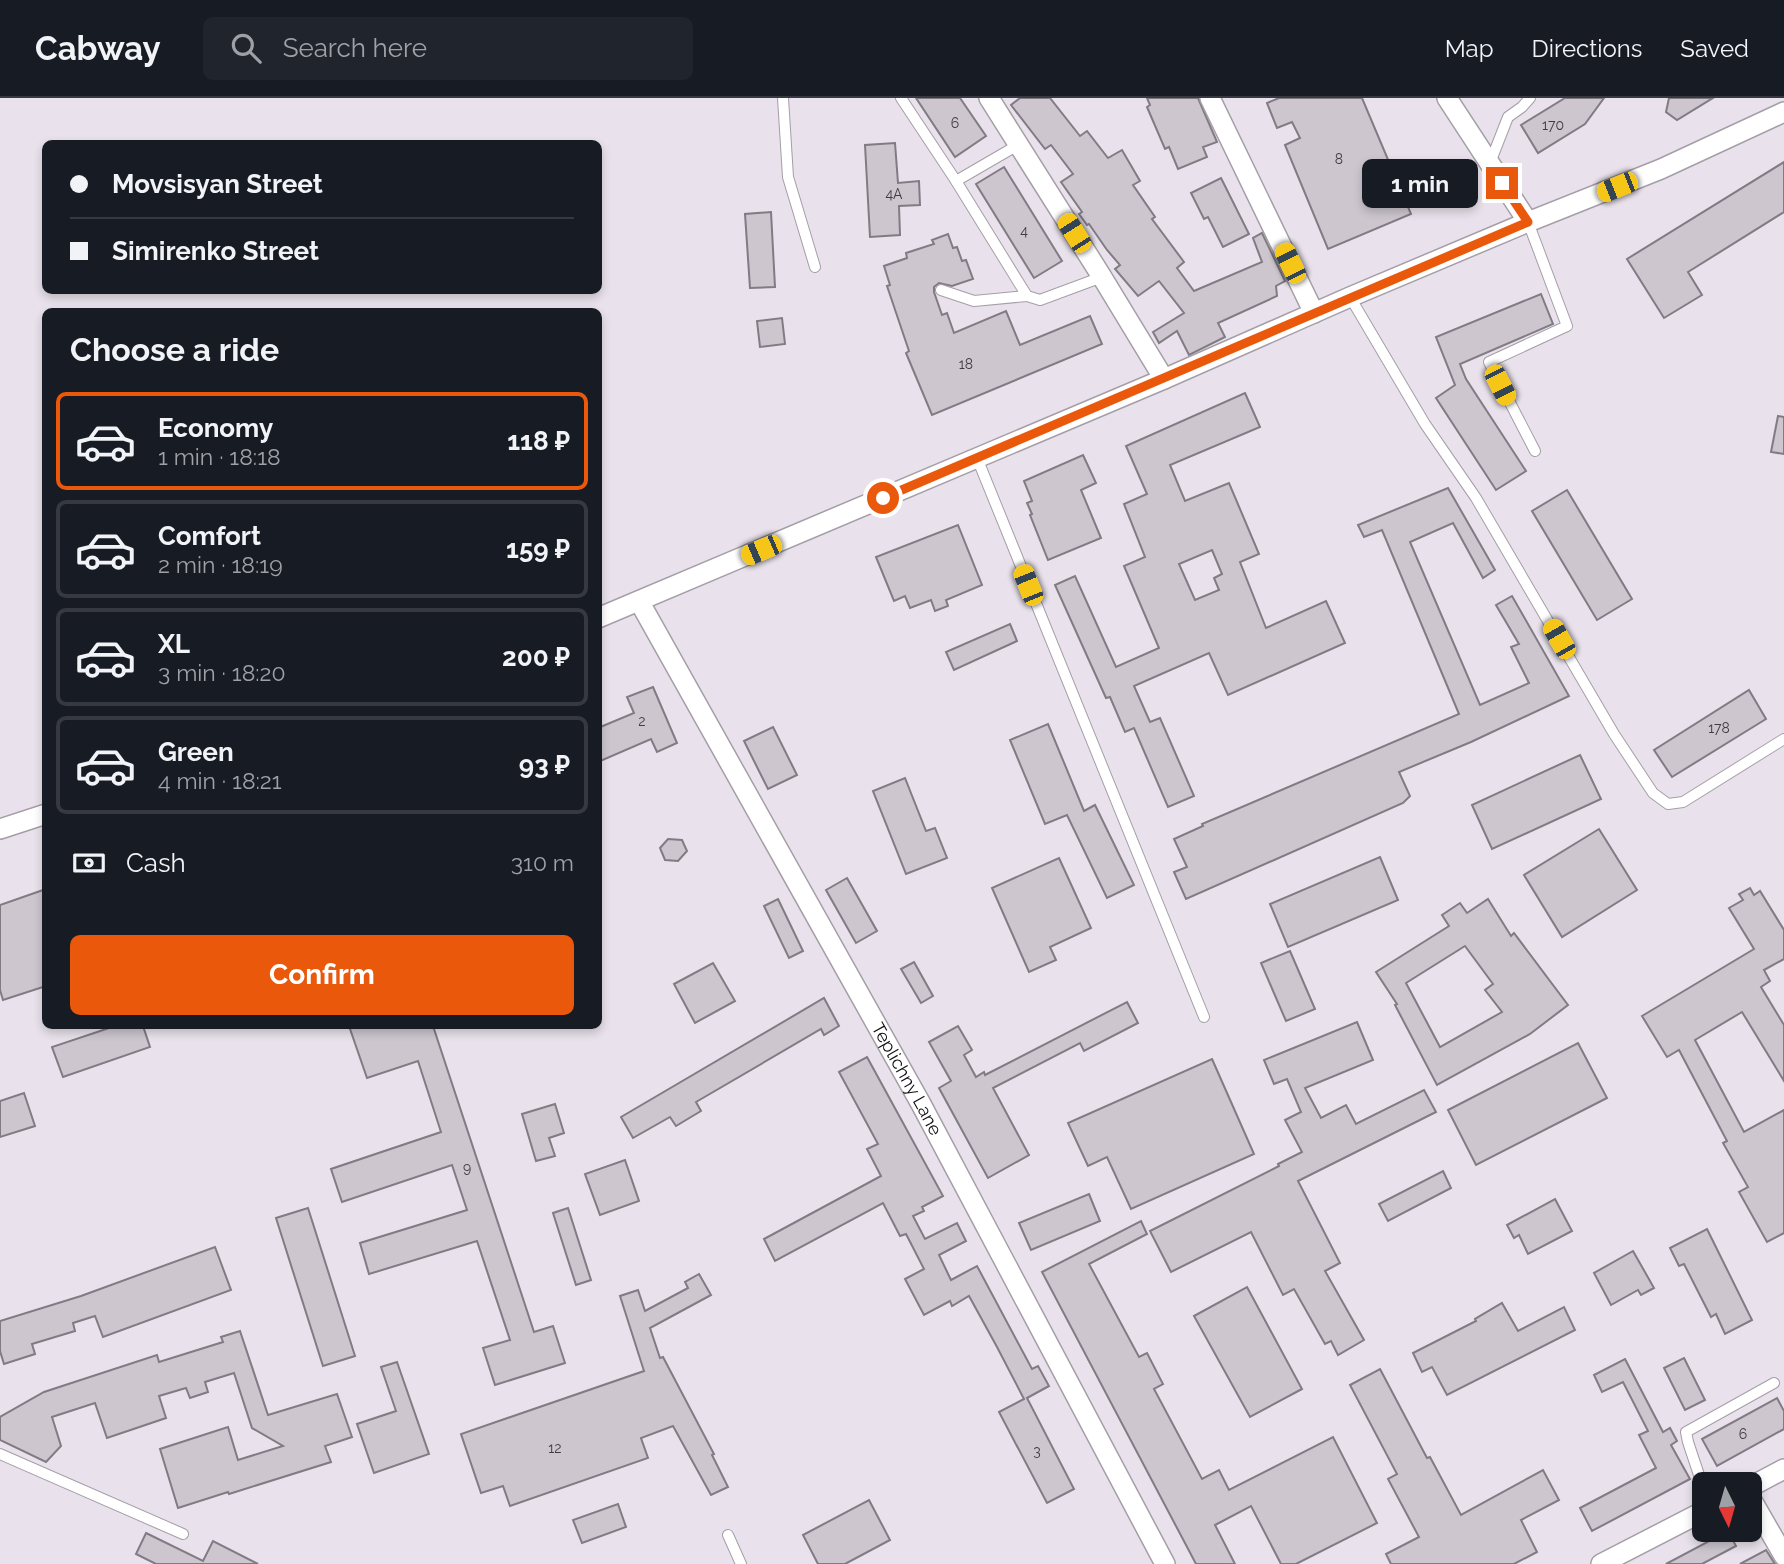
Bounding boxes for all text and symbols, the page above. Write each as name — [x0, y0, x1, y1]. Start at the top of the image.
search box — [203, 17, 693, 80]
text: Cabway — [35, 29, 161, 68]
icon: search — [227, 29, 265, 67]
text: Search here — [283, 33, 427, 63]
text: Map — [1445, 34, 1494, 63]
text: Directions — [1532, 34, 1642, 63]
text: Saved — [1680, 34, 1749, 63]
house number: 6 — [951, 115, 959, 131]
house number: 170 — [1542, 117, 1564, 133]
house number: 8 — [1335, 151, 1343, 167]
callout: 1 min — [1362, 158, 1478, 208]
route end — [1486, 167, 1518, 199]
text: Movsisyan Street — [112, 169, 323, 199]
car — [1594, 169, 1641, 205]
text: 1 min — [1391, 170, 1449, 197]
house number: 4А — [885, 186, 903, 202]
car — [1054, 210, 1095, 256]
house number: 4 — [1020, 223, 1028, 239]
text: Simirenko Street — [112, 236, 319, 266]
car — [1272, 240, 1309, 286]
text: Choose a ride — [70, 331, 279, 368]
house number: 18 — [959, 356, 973, 372]
car — [1482, 362, 1519, 408]
icon: car — [74, 410, 137, 473]
text: Economy — [158, 413, 273, 443]
text: 118 ₽ — [507, 426, 570, 456]
text: 1 min · 18:18 — [158, 443, 281, 470]
route start — [867, 482, 899, 514]
icon: car — [74, 518, 137, 581]
text: Comfort — [158, 521, 261, 551]
car — [738, 532, 785, 568]
text: 159 ₽ — [506, 534, 570, 564]
text: 2 min · 18:19 — [158, 551, 283, 578]
car — [1011, 562, 1046, 608]
car — [1540, 616, 1579, 662]
icon: car — [74, 626, 137, 689]
text: XL — [158, 629, 190, 659]
text: 200 ₽ — [502, 642, 570, 672]
text: 3 min · 18:20 — [158, 659, 286, 686]
house number: 2 — [638, 713, 646, 729]
house number: 178 — [1708, 720, 1730, 736]
icon: car — [74, 734, 137, 797]
text: Green — [158, 737, 234, 767]
text: 93 ₽ — [519, 750, 570, 780]
text: 4 min · 18:21 — [158, 767, 282, 794]
icon: cash — [70, 844, 108, 882]
text: Cash — [126, 848, 186, 878]
text: 310 m — [511, 849, 574, 876]
button: Confirm — [70, 935, 574, 1015]
street label: Teplichny Lane — [868, 1019, 947, 1139]
house number: 9 — [463, 1160, 471, 1176]
house number: 6 — [1739, 1426, 1747, 1442]
house number: 12 — [548, 1440, 562, 1456]
house number: 3 — [1033, 1443, 1041, 1459]
north arrow — [1692, 1472, 1762, 1542]
map controls — [1692, 1472, 1762, 1542]

